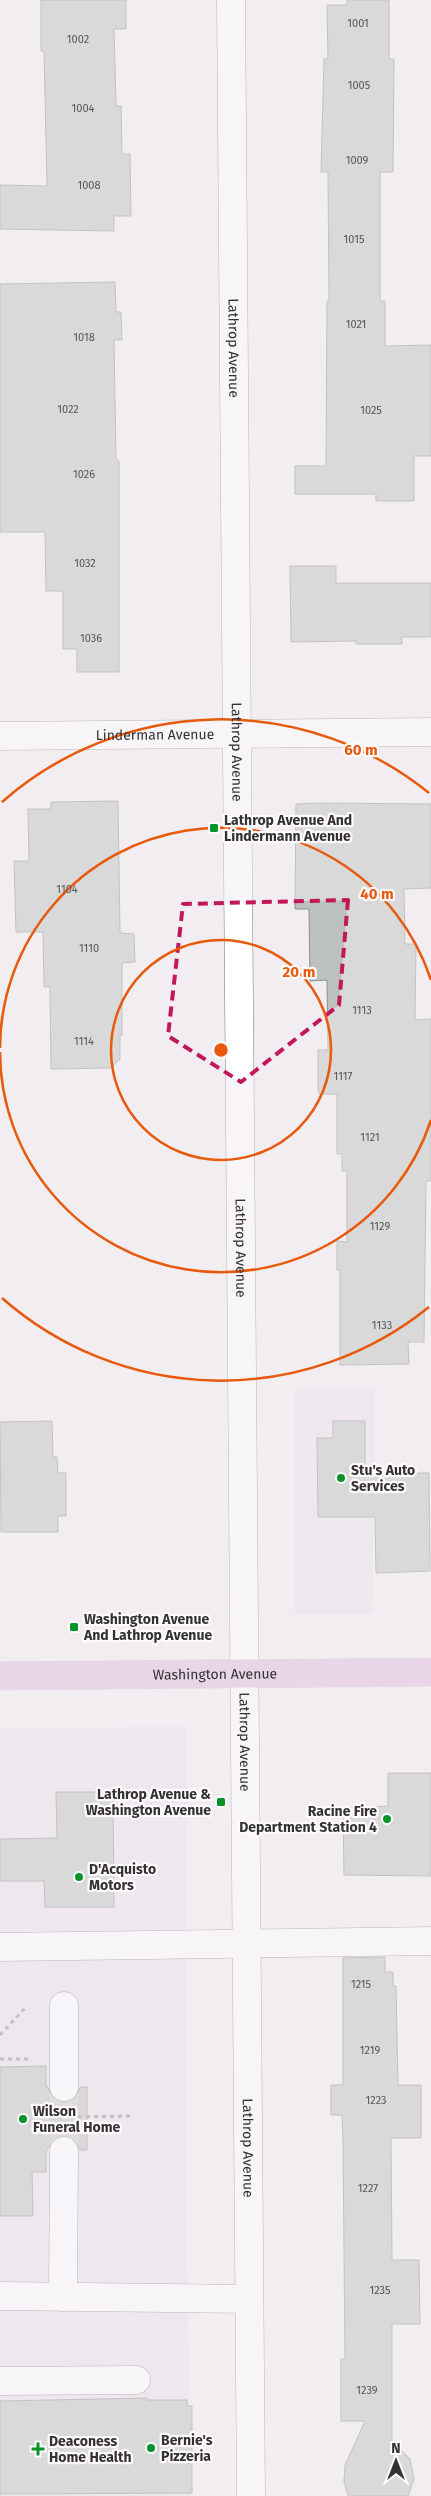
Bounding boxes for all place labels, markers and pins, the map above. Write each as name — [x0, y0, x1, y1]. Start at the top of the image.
place label: Lathrop Avenue And Lindermann Avenue — [224, 812, 352, 845]
marker: Lathrop Avenue And Lindermann Avenue — [208, 822, 220, 834]
centre of rings — [212, 1041, 230, 1059]
place label: Stu's Auto Services — [351, 1462, 415, 1495]
marker: Stu's Auto Services — [335, 1472, 347, 1484]
place label: Washington Avenue And Lathrop Avenue — [83, 1611, 212, 1644]
marker: Washington Avenue And Lathrop Avenue — [68, 1621, 80, 1633]
place label: Lathrop Avenue & Washington Avenue — [86, 1786, 211, 1819]
marker: Lathrop Avenue & Washington Avenue — [215, 1796, 227, 1808]
place label: Racine Fire Department Station 4 — [239, 1803, 377, 1836]
marker: Racine Fire Department Station 4 — [381, 1813, 393, 1825]
place label: D'Acquisto Motors — [89, 1861, 156, 1894]
marker: D'Acquisto Motors — [73, 1871, 85, 1883]
place label: Wilson Funeral Home — [33, 2103, 121, 2136]
marker: Wilson Funeral Home — [17, 2113, 29, 2125]
place label: Bernie's Pizzeria — [161, 2432, 213, 2465]
place label: Deaconess Home Health — [49, 2433, 131, 2466]
marker: Deaconess Home Health — [31, 2442, 45, 2456]
marker: Bernie's Pizzeria — [145, 2442, 157, 2454]

